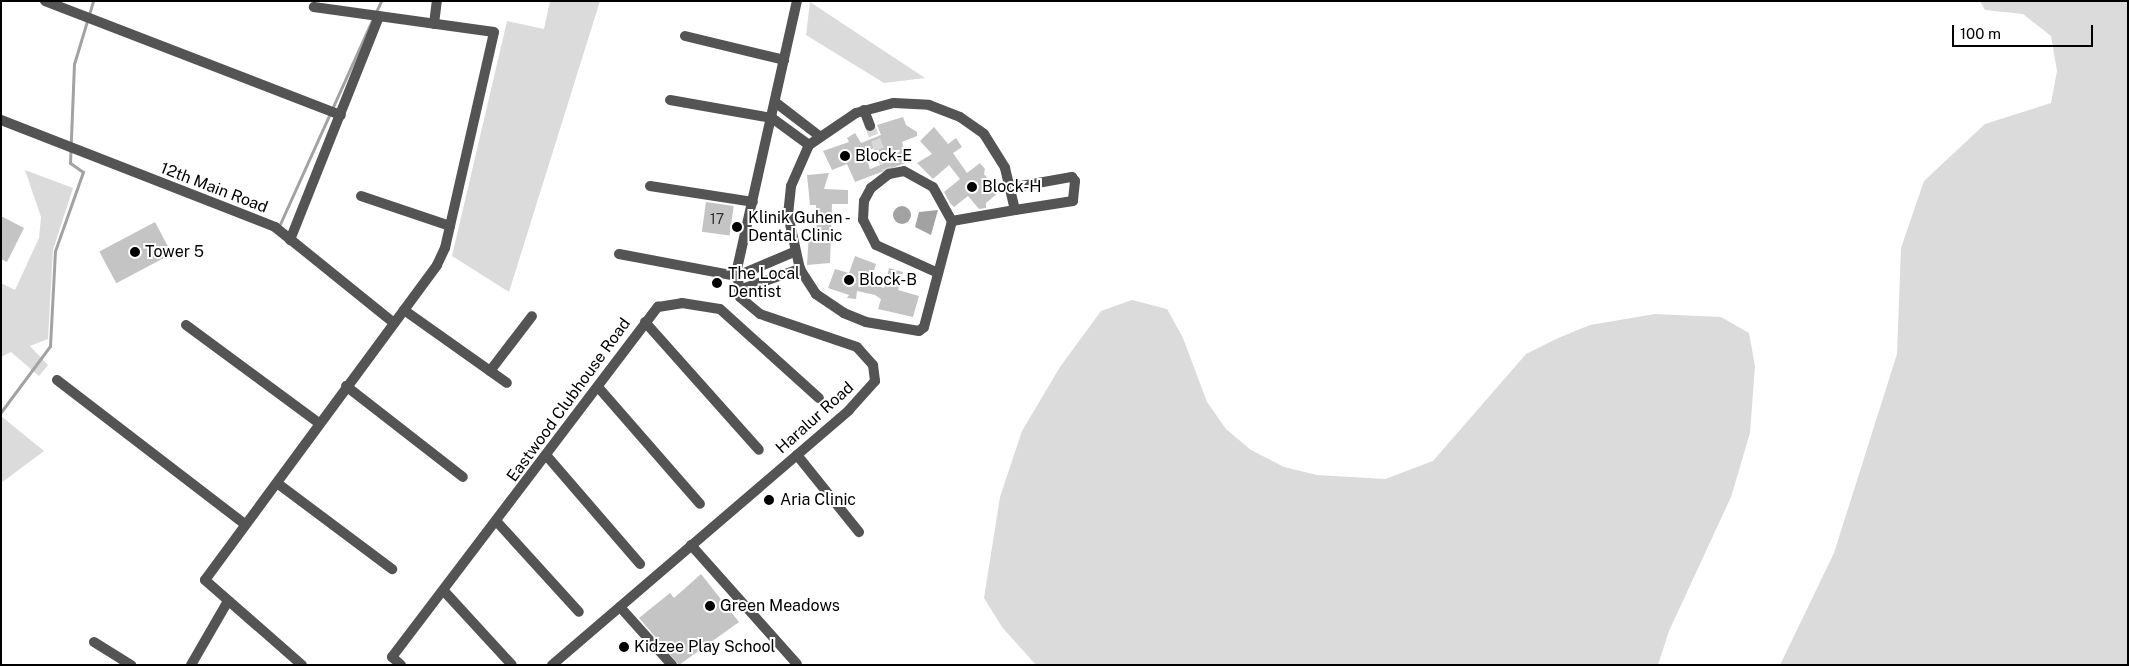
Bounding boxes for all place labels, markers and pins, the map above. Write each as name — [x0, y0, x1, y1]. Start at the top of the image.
place label: Block-E — [855, 146, 912, 166]
marker: Block-E — [839, 150, 851, 162]
place label: Block-H — [982, 177, 1042, 197]
marker: Block-H — [966, 181, 978, 193]
place label: Klinik Guhen - Dental Clinic — [748, 208, 852, 246]
marker: Klinik Guhen - Dental Clinic — [730, 220, 744, 234]
place label: Tower 5 — [145, 242, 204, 262]
marker: Tower 5 — [129, 246, 141, 258]
place label: The Local Dentist — [728, 264, 800, 302]
place label: Block-B — [859, 270, 917, 290]
marker: Block-B — [843, 274, 855, 286]
marker: The Local Dentist — [710, 276, 724, 290]
place label: Aria Clinic — [780, 490, 856, 510]
marker: Aria Clinic — [762, 493, 776, 507]
place label: Green Meadows — [720, 596, 840, 616]
marker: Green Meadows — [704, 600, 716, 612]
place label: Kidzee Play School — [634, 637, 776, 657]
marker: Kidzee Play School — [618, 641, 630, 653]

